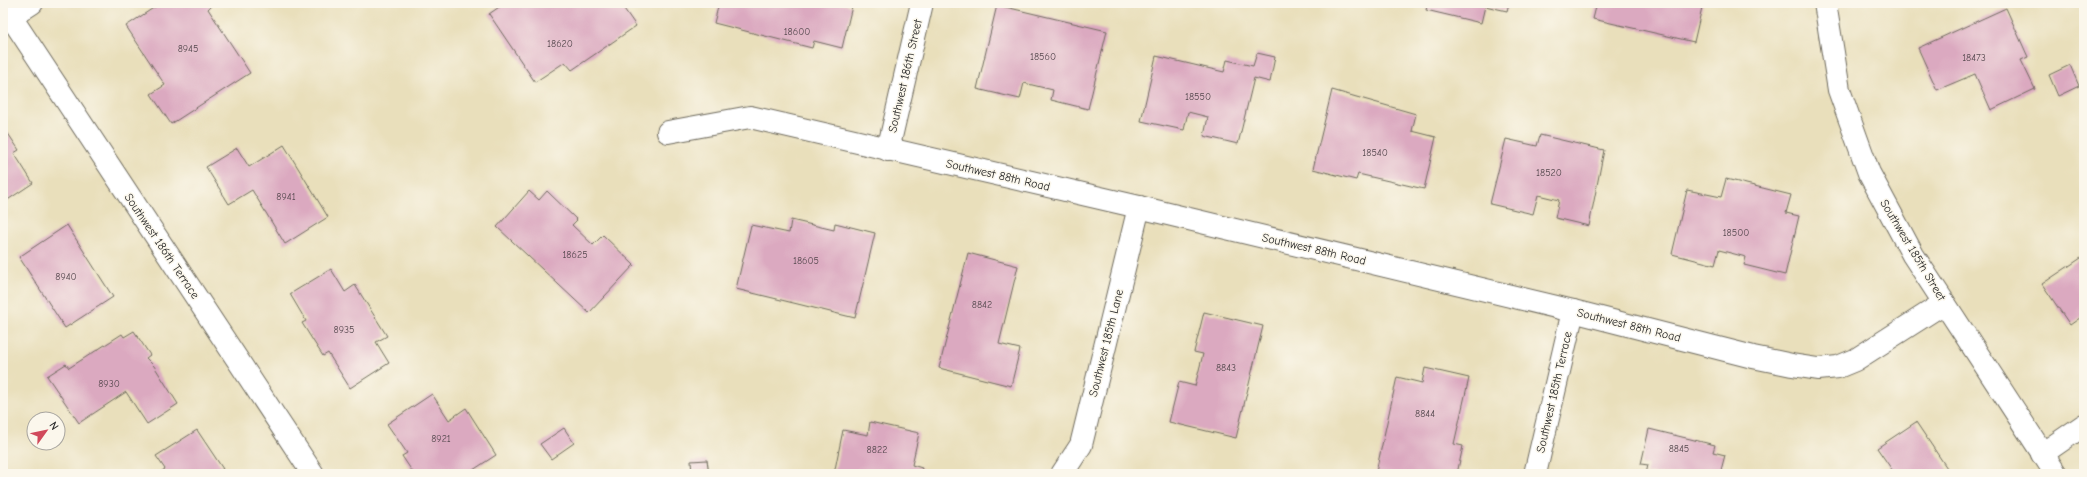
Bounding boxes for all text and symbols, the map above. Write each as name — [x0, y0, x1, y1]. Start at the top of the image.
street label: Southwest 186th Street — [885, 17, 925, 134]
house number: 18600 — [784, 26, 810, 38]
house number: 18620 — [547, 38, 573, 50]
house number: 8945 — [178, 43, 198, 55]
house number: 18560 — [1030, 51, 1056, 63]
house number: 18473 — [1962, 52, 1986, 64]
house number: 18550 — [1185, 91, 1211, 103]
house number: 18540 — [1362, 147, 1388, 159]
street label: Southwest 88th Road — [945, 156, 1051, 194]
house number: 18520 — [1536, 167, 1562, 179]
street label: Southwest 186th Terrace — [121, 191, 203, 301]
house number: 8941 — [276, 191, 296, 203]
street label: Southwest 185th Street — [1877, 197, 1949, 304]
house number: 18500 — [1723, 227, 1749, 239]
street label: Southwest 88th Road — [1261, 230, 1367, 268]
house number: 18625 — [562, 249, 588, 261]
house number: 18605 — [793, 255, 819, 267]
house number: 8940 — [55, 271, 77, 283]
street label: Southwest 185th Lane — [1086, 288, 1126, 398]
house number: 8842 — [972, 299, 992, 311]
street label: Southwest 88th Road — [1576, 305, 1682, 345]
house number: 8935 — [334, 324, 354, 336]
street label: Southwest 185th Terrace — [1533, 330, 1575, 454]
house number: 8843 — [1216, 362, 1236, 374]
house number: 8930 — [98, 378, 120, 390]
house number: 8844 — [1415, 408, 1435, 420]
north arrow — [26, 411, 66, 451]
text: N — [47, 419, 61, 432]
house number: 8921 — [431, 433, 451, 445]
house number: 8845 — [1669, 443, 1689, 455]
house number: 8822 — [867, 444, 887, 456]

